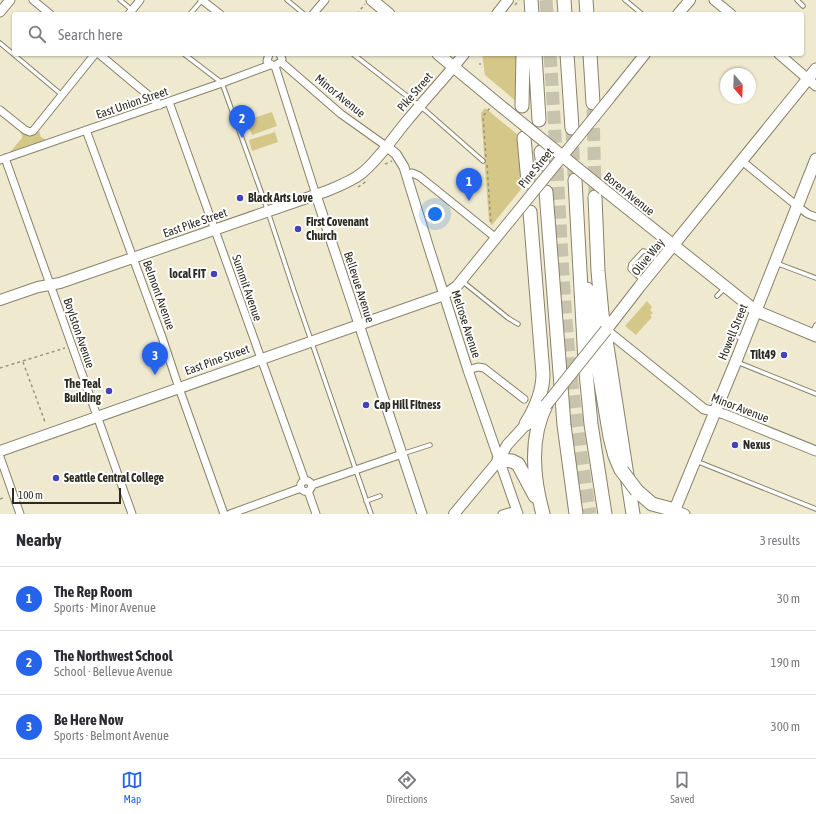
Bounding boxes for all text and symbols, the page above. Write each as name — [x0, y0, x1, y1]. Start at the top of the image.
search box — [12, 12, 804, 56]
icon: search — [26, 23, 48, 45]
text: Search here — [58, 26, 123, 43]
north arrow — [720, 68, 756, 104]
street label: Pike Street — [394, 69, 436, 114]
street label: Minor Avenue — [312, 71, 368, 121]
street label: East Union Street — [94, 84, 170, 122]
pin: 2 — [229, 105, 255, 138]
street label: Pine Street — [516, 145, 557, 191]
pin: 1 — [456, 168, 482, 201]
street label: Boren Avenue — [601, 169, 657, 219]
place label: Black Arts Love — [248, 191, 313, 205]
marker: Black Arts Love — [235, 193, 245, 203]
your location — [425, 204, 445, 224]
street label: East Pike Street — [161, 205, 229, 241]
place label: First Covenant Church — [306, 215, 369, 243]
marker: First Covenant Church — [293, 224, 303, 234]
street label: Olive Way — [629, 236, 667, 278]
street label: Bellevue Avenue — [341, 250, 377, 324]
street label: Summit Avenue — [229, 253, 265, 323]
street label: Belmont Avenue — [140, 258, 178, 332]
place label: local FIT — [169, 267, 207, 281]
marker: local FIT — [209, 269, 219, 279]
street label: Melrose Avenue — [448, 288, 484, 360]
street label: Boylston Avenue — [60, 296, 98, 370]
street label: Howell Street — [715, 301, 751, 362]
pin: 3 — [142, 342, 168, 375]
street label: East Pine Street — [183, 342, 252, 378]
place label: Tilt49 — [750, 348, 776, 362]
marker: Tilt49 — [779, 350, 789, 360]
place label: The Teal Building — [64, 377, 102, 405]
marker: The Teal Building — [104, 386, 114, 396]
street label: Minor Avenue — [709, 391, 771, 425]
place label: Cap Hill Fitness — [374, 398, 442, 412]
marker: Cap Hill Fitness — [361, 400, 371, 410]
place label: Nexus — [743, 438, 771, 452]
marker: Nexus — [730, 440, 740, 450]
place label: Seattle Central College — [64, 471, 165, 485]
marker: Seattle Central College — [51, 473, 61, 483]
scale bar — [12, 486, 121, 505]
text: 100 m — [18, 489, 43, 501]
text: Nearby — [16, 530, 62, 550]
text: 3 results — [760, 533, 800, 548]
text: The Rep Room — [54, 583, 132, 600]
text: 1 — [26, 591, 32, 606]
text: 30 m — [777, 591, 800, 606]
text: Sports · Minor Avenue — [54, 600, 156, 615]
text: The Northwest School — [54, 647, 173, 664]
text: 2 — [26, 655, 32, 670]
text: 190 m — [771, 655, 800, 670]
text: School · Bellevue Avenue — [54, 664, 172, 679]
text: Be Here Now — [54, 711, 124, 728]
text: 3 — [26, 719, 32, 734]
text: 300 m — [771, 719, 800, 734]
text: Sports · Belmont Avenue — [54, 728, 169, 743]
tab: Map — [121, 769, 143, 805]
tab: Directions — [386, 769, 427, 805]
tab: Saved — [670, 769, 695, 805]

